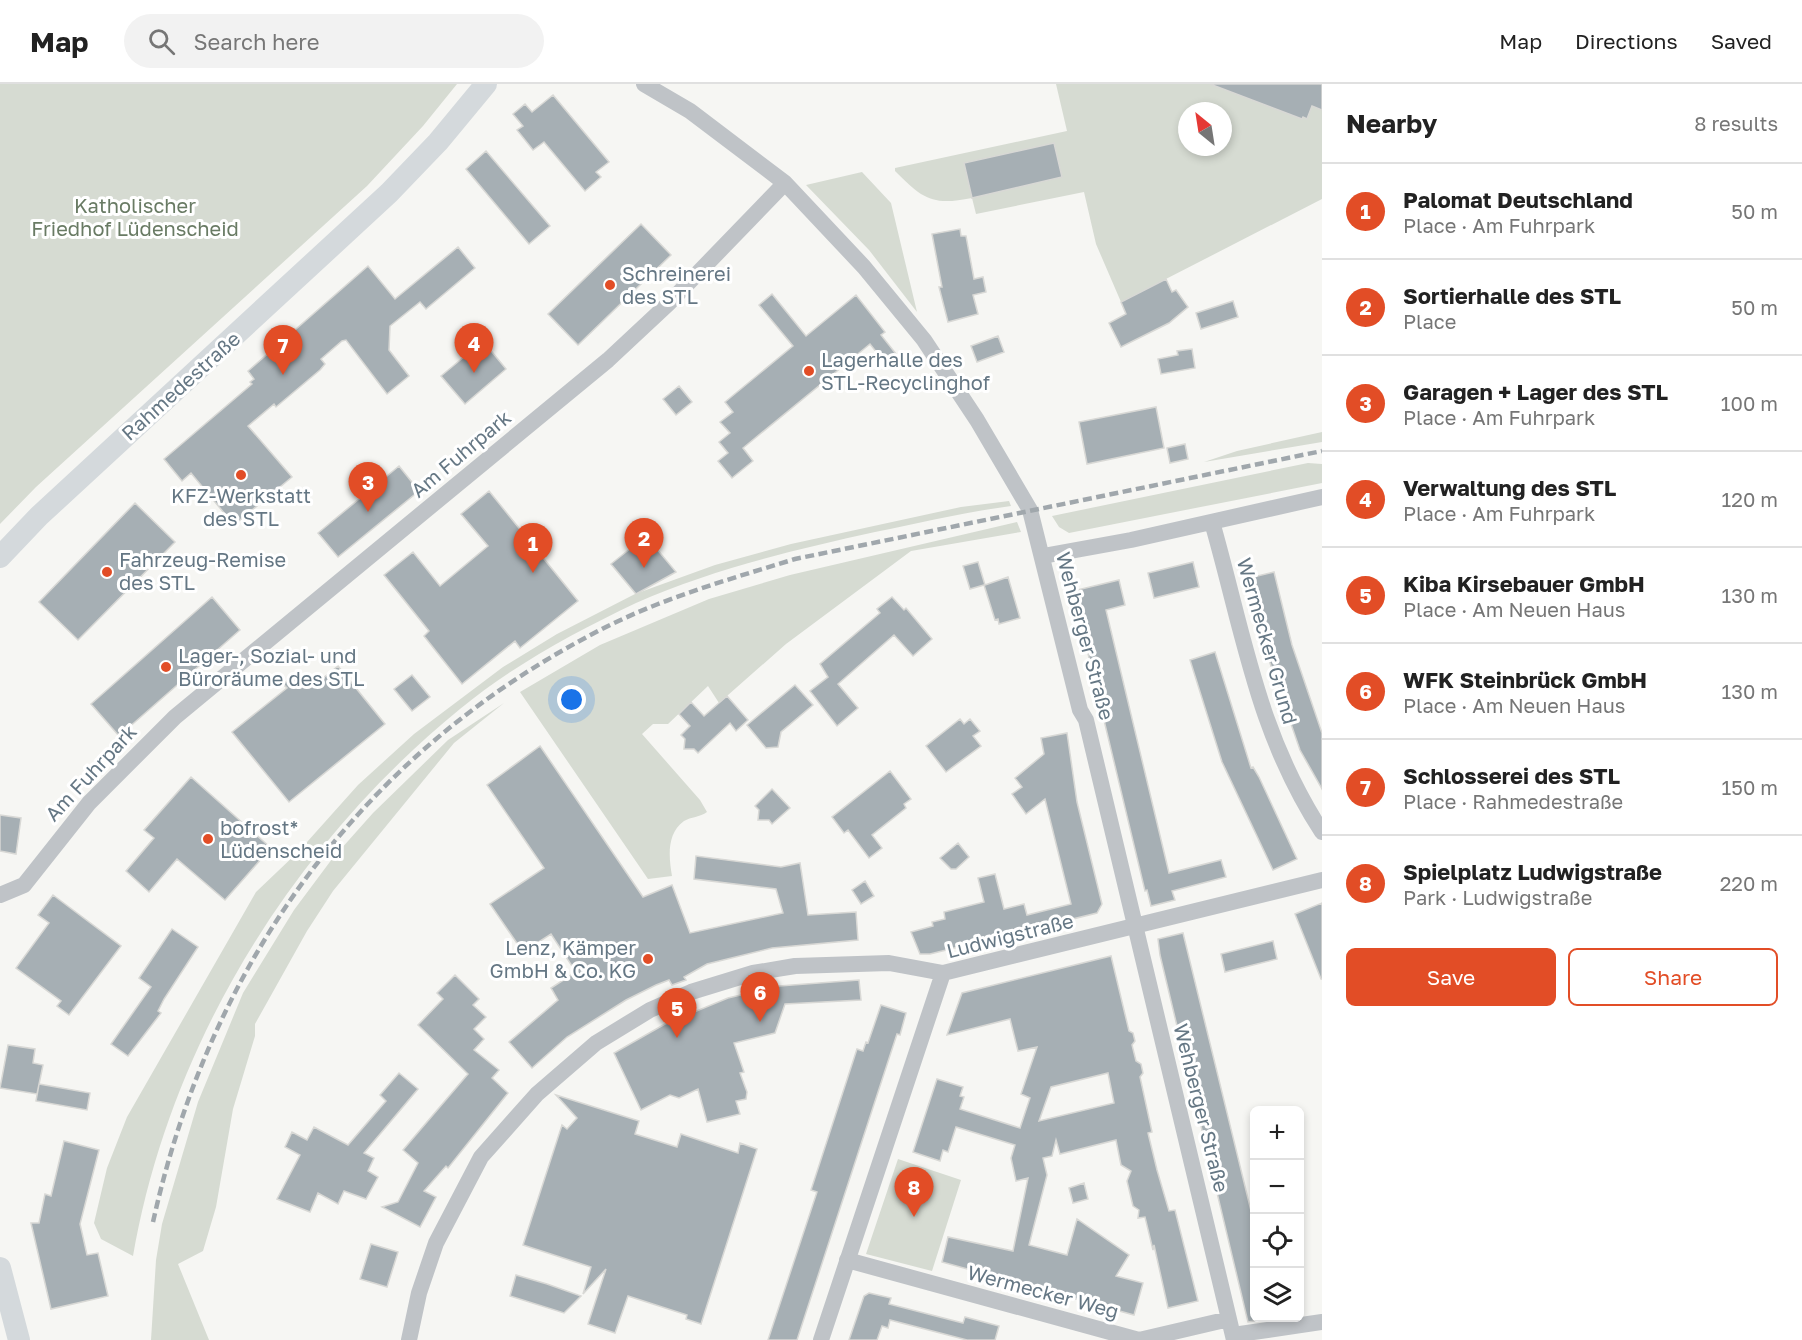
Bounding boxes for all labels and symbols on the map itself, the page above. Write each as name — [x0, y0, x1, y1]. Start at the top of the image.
north arrow — [1178, 102, 1232, 156]
park label: Katholischer Friedhof Lüdenscheid — [31, 193, 239, 240]
place label: Schreinerei des STL — [622, 261, 731, 308]
marker: Schreinerei des STL — [603, 278, 617, 292]
pin: 4 — [454, 324, 494, 373]
street label: Rahmedestraße — [116, 326, 244, 445]
pin: 7 — [264, 326, 302, 375]
place label: Lagerhalle des STL-Recyclinghof — [821, 347, 990, 394]
marker: Lagerhalle des STL-Recyclinghof — [802, 364, 816, 378]
street label: Am Fuhrpark — [406, 405, 515, 502]
pin: 3 — [348, 462, 388, 512]
marker: KFZ-Werkstatt des STL — [234, 468, 248, 482]
place label: KFZ-Werkstatt des STL — [171, 483, 311, 530]
pin: 2 — [624, 518, 664, 568]
pin: 1 — [514, 524, 552, 573]
place label: Fahrzeug-Remise des STL — [119, 547, 286, 594]
street label: Wehberger Straße — [1052, 549, 1120, 722]
street label: Wermecker Grund — [1233, 555, 1303, 727]
marker: Fahrzeug-Remise des STL — [100, 565, 114, 579]
place label: Lager-, Sozial- und Büroräume des STL — [178, 643, 364, 690]
marker: Lager-, Sozial- und Büroräume des STL — [159, 660, 173, 674]
your location — [557, 685, 586, 714]
street label: Am Fuhrpark — [40, 719, 141, 825]
place label: bofrost* Lüdenscheid — [220, 815, 342, 862]
marker: bofrost* Lüdenscheid — [201, 832, 215, 846]
street label: Ludwigstraße — [944, 908, 1076, 962]
place label: Lenz, Kämper GmbH & Co. KG — [490, 935, 636, 982]
marker: Lenz, Kämper GmbH & Co. KG — [641, 952, 655, 966]
pin: 6 — [740, 972, 780, 1022]
pin: 5 — [658, 988, 696, 1038]
street label: Wehberger Straße — [1169, 1021, 1235, 1195]
pin: 8 — [894, 1168, 934, 1217]
street label: Wermecker Weg — [965, 1259, 1122, 1323]

